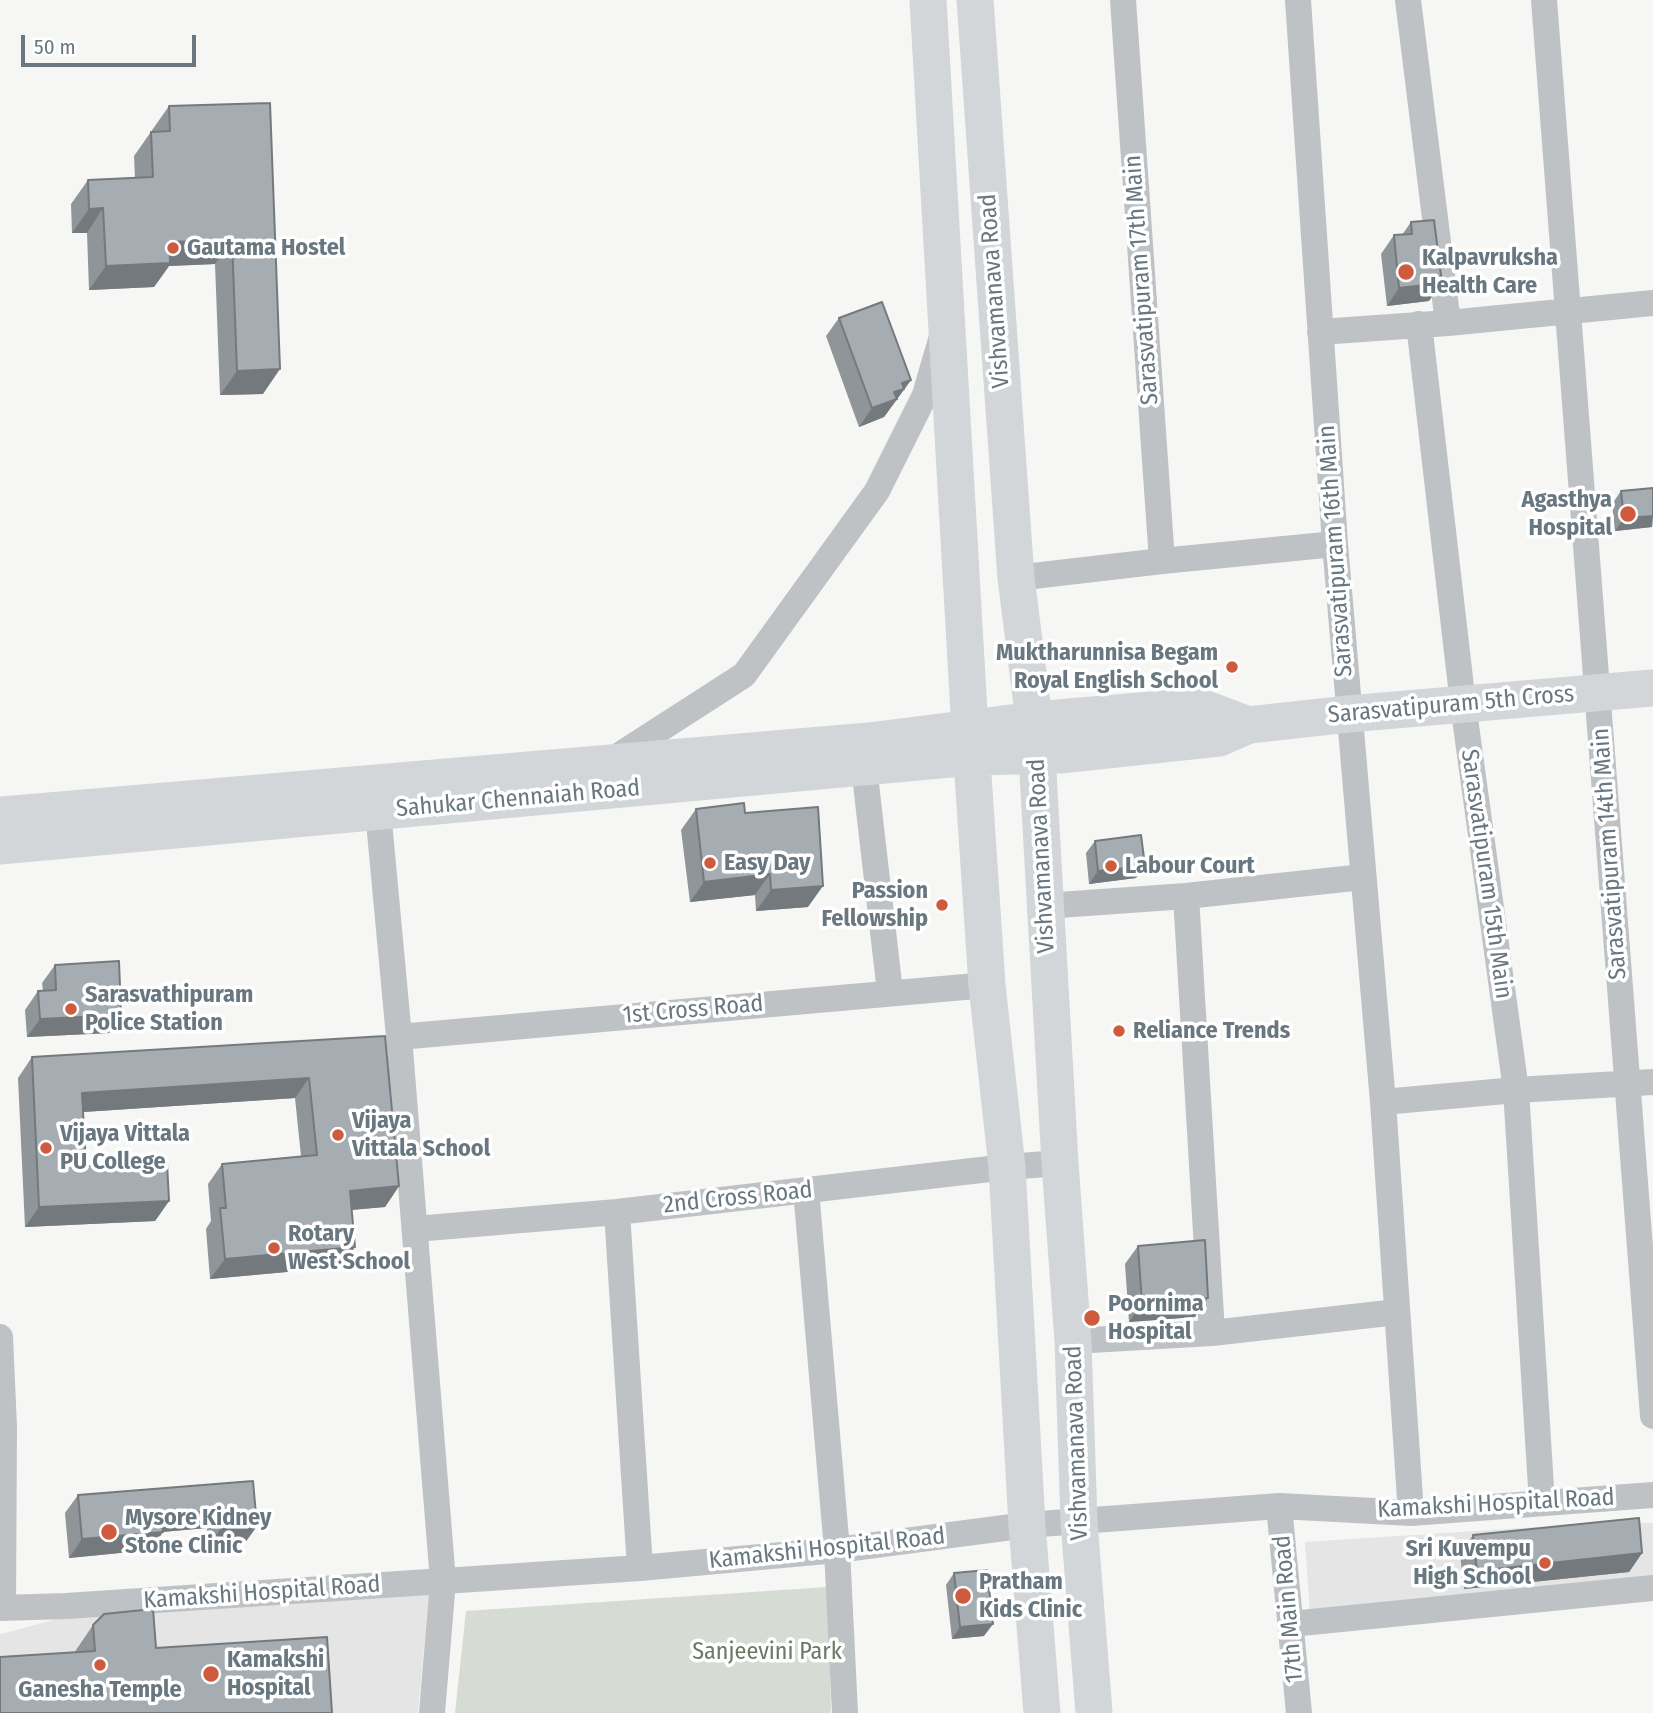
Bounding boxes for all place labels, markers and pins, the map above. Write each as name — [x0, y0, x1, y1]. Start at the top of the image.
place label: Gautama Hostel — [187, 234, 345, 262]
marker: Gautama Hostel — [165, 240, 181, 256]
place label: Kalpavruksha Health Care — [1422, 244, 1558, 300]
marker: Kalpavruksha Health Care — [1396, 262, 1416, 282]
place label: Agasthya Hospital — [1521, 486, 1612, 542]
marker: Agasthya Hospital — [1618, 504, 1638, 524]
place label: Muktharunnisa Begam Royal English School — [996, 639, 1218, 695]
marker: Muktharunnisa Begam Royal English School — [1224, 659, 1240, 675]
place label: Easy Day — [724, 849, 811, 877]
place label: Labour Court — [1125, 852, 1255, 880]
marker: Easy Day — [702, 855, 718, 871]
marker: Labour Court — [1103, 858, 1119, 874]
place label: Passion Fellowship — [821, 877, 928, 933]
marker: Passion Fellowship — [934, 897, 950, 913]
place label: Sarasvathipuram Police Station — [85, 981, 253, 1037]
marker: Sarasvathipuram Police Station — [63, 1001, 79, 1017]
place label: Reliance Trends — [1133, 1017, 1290, 1045]
marker: Reliance Trends — [1111, 1023, 1127, 1039]
place label: Vijaya Vittala School — [352, 1107, 490, 1163]
place label: Vijaya Vittala PU College — [60, 1120, 190, 1176]
marker: Vijaya Vittala School — [330, 1127, 346, 1143]
marker: Vijaya Vittala PU College — [38, 1140, 54, 1156]
place label: Rotary West School — [288, 1220, 410, 1276]
marker: Rotary West School — [266, 1240, 282, 1256]
place label: Poornima Hospital — [1108, 1290, 1204, 1346]
marker: Poornima Hospital — [1082, 1308, 1102, 1328]
place label: Mysore Kidney Stone Clinic — [125, 1504, 271, 1560]
marker: Mysore Kidney Stone Clinic — [99, 1522, 119, 1542]
place label: Sri Kuvempu High School — [1405, 1535, 1531, 1591]
marker: Sri Kuvempu High School — [1537, 1555, 1553, 1571]
place label: Pratham Kids Clinic — [979, 1568, 1082, 1624]
marker: Pratham Kids Clinic — [953, 1586, 973, 1606]
place label: Kamakshi Hospital — [227, 1646, 324, 1702]
marker: Ganesha Temple — [92, 1657, 108, 1673]
marker: Kamakshi Hospital — [201, 1664, 221, 1684]
place label: Ganesha Temple — [18, 1676, 182, 1704]

